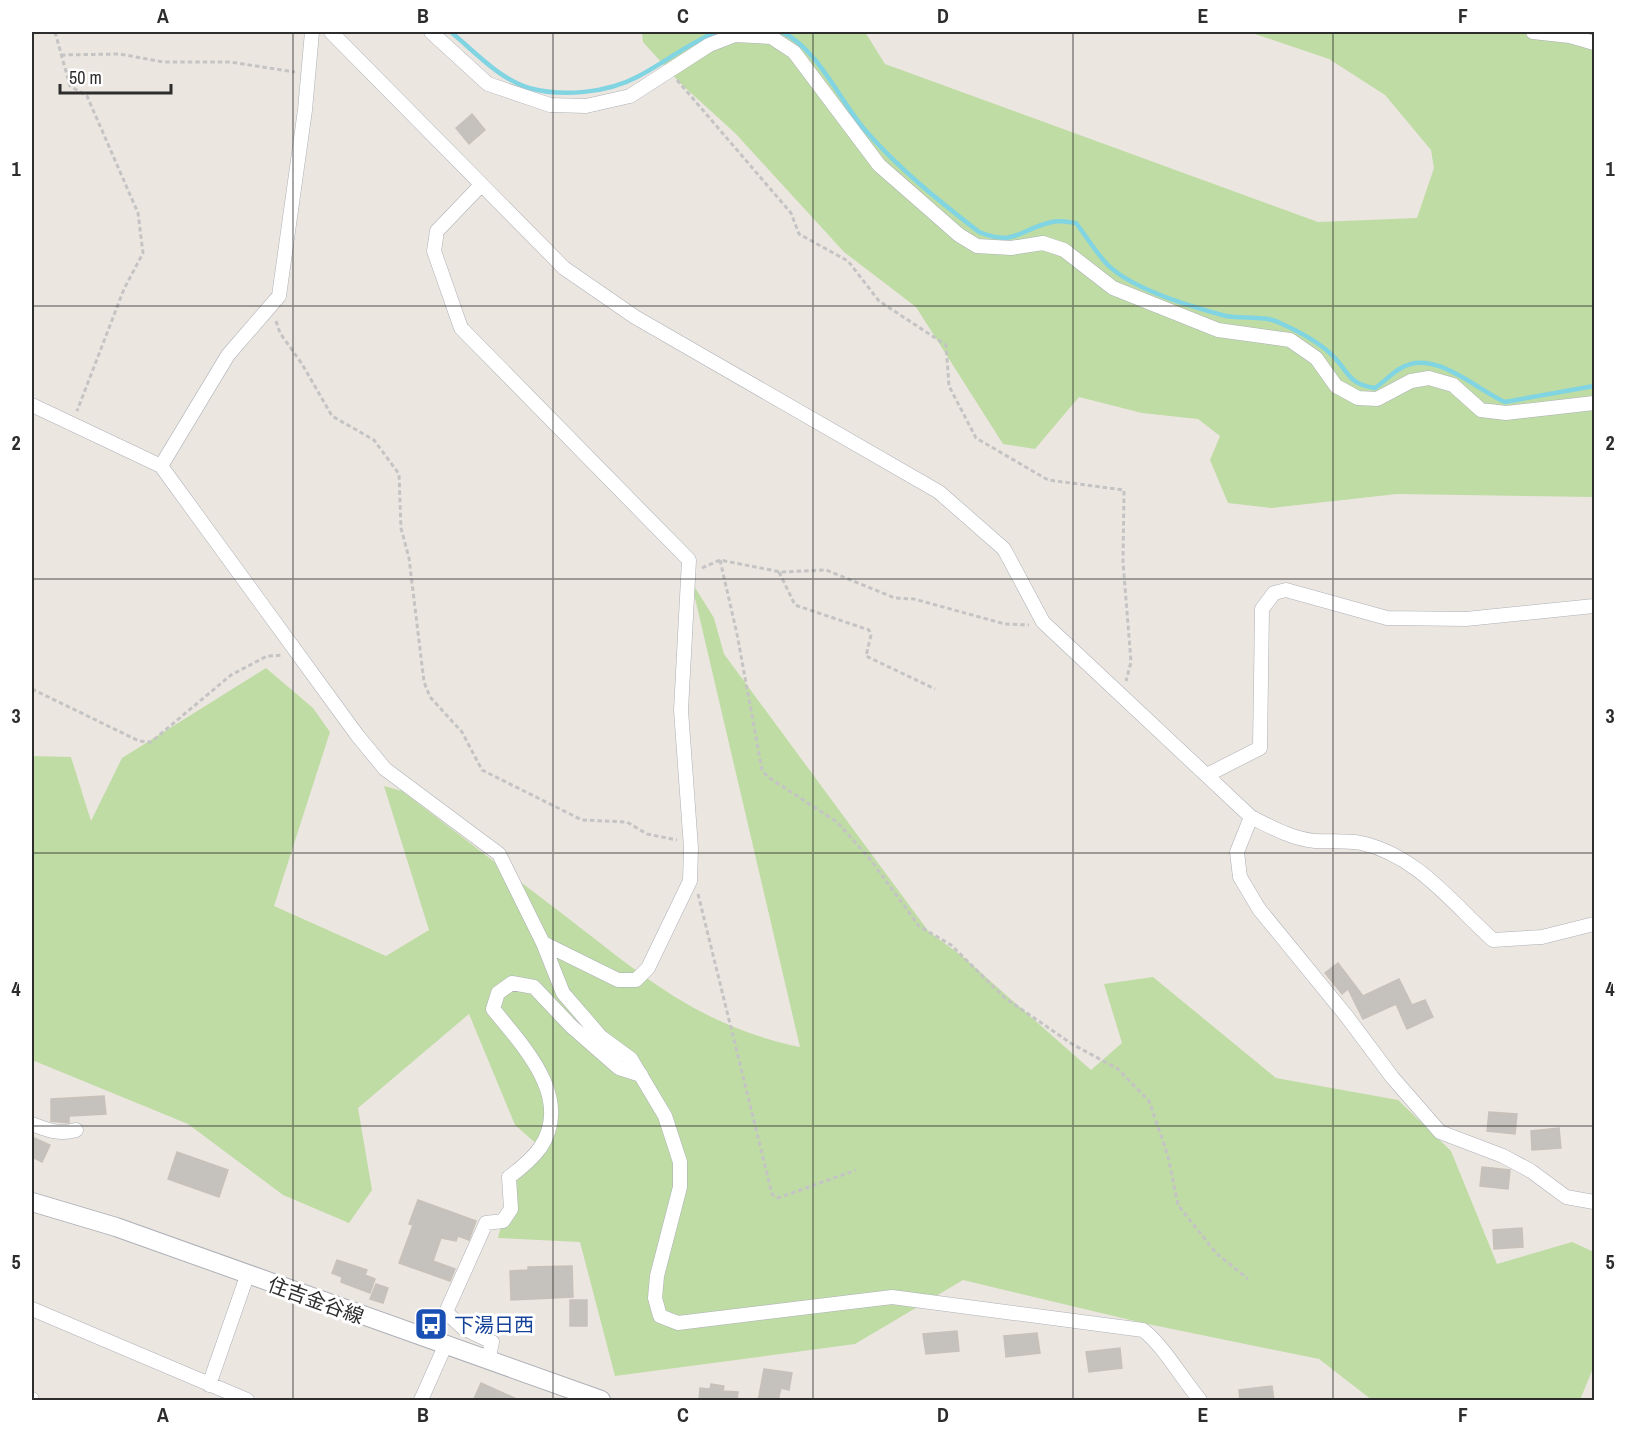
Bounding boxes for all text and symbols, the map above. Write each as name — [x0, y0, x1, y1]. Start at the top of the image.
text: A — [157, 2, 169, 29]
text: B — [417, 2, 429, 29]
text: C — [677, 2, 689, 29]
text: D — [937, 2, 949, 29]
text: E — [1198, 2, 1209, 29]
text: F — [1458, 2, 1468, 29]
scale bar — [60, 57, 171, 95]
text: 50 m — [69, 65, 102, 90]
text: 1 — [11, 155, 21, 182]
text: 1 — [1605, 155, 1615, 182]
text: 2 — [11, 429, 21, 456]
text: 2 — [1605, 429, 1615, 456]
text: 3 — [11, 702, 21, 729]
text: 3 — [1605, 702, 1615, 729]
text: 4 — [11, 975, 21, 1002]
text: 4 — [1605, 975, 1615, 1002]
text: 5 — [11, 1248, 21, 1275]
text: 5 — [1605, 1248, 1615, 1275]
street label: 住吉金谷線 — [264, 1270, 368, 1330]
bus stop icon: 下湯日西 — [413, 1306, 449, 1342]
place label: 下湯日西 — [454, 1311, 534, 1338]
text: A — [157, 1401, 169, 1428]
text: B — [417, 1401, 429, 1428]
text: C — [677, 1401, 689, 1428]
text: D — [937, 1401, 949, 1428]
text: E — [1198, 1401, 1209, 1428]
text: F — [1458, 1401, 1468, 1428]

